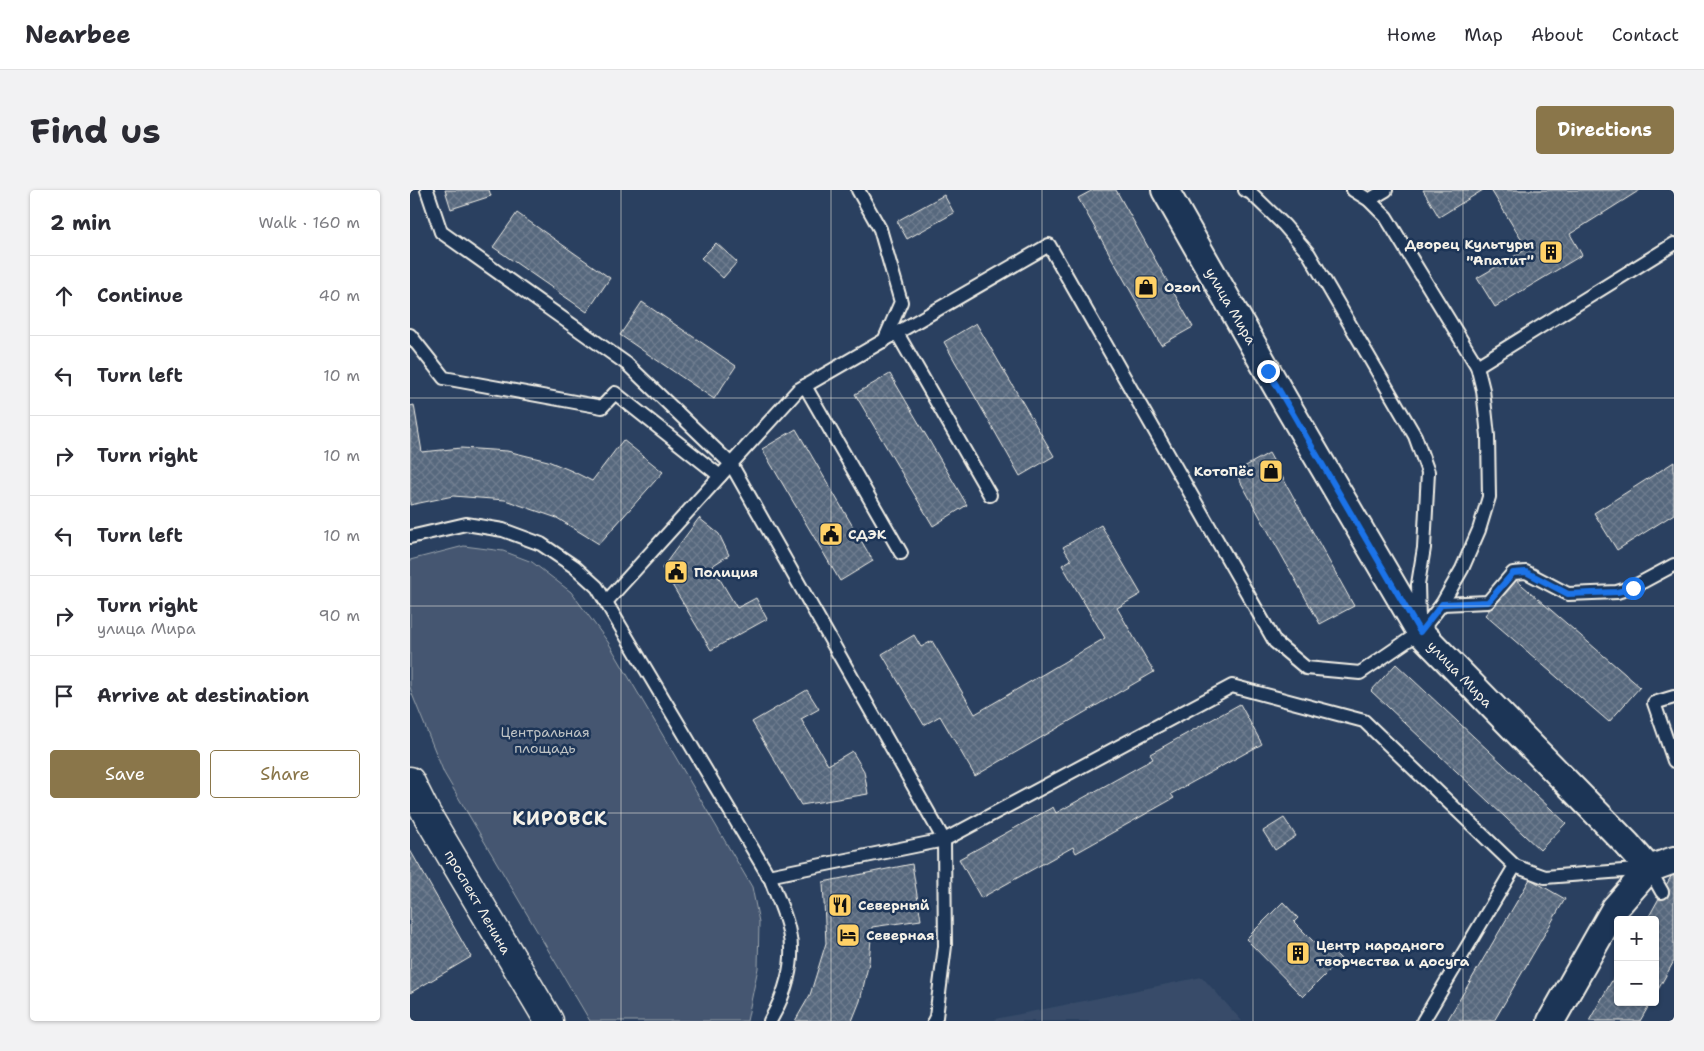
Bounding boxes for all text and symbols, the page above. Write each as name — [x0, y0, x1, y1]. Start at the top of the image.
text: Nearbee — [25, 19, 131, 51]
text: Home — [1387, 23, 1436, 47]
text: Map — [1464, 23, 1503, 47]
text: About — [1531, 23, 1584, 47]
text: Contact — [1612, 23, 1679, 47]
button: Directions — [1536, 106, 1674, 154]
text: Find us — [30, 107, 161, 154]
text: 2 min — [50, 209, 111, 237]
text: Walk · 160 m — [259, 212, 360, 233]
place label: Дворец Культуры "Апатит" — [1405, 235, 1534, 269]
building icon: Дворец Культуры "Апатит" — [1538, 239, 1564, 265]
street label: улица Мира — [1202, 264, 1261, 348]
shop icon: Ozon — [1133, 274, 1159, 300]
place label: Ozon — [1164, 278, 1201, 296]
icon: ahead — [50, 282, 78, 310]
text: Continue — [97, 283, 183, 308]
text: 40 m — [318, 285, 360, 306]
route end — [1257, 360, 1280, 383]
icon: left — [50, 362, 78, 390]
text: Turn left — [97, 363, 183, 388]
text: 10 m — [323, 365, 360, 386]
icon: right — [50, 442, 78, 470]
text: Turn right — [97, 443, 198, 468]
text: 10 m — [323, 445, 360, 466]
shop icon: КотоПёс — [1258, 458, 1284, 484]
place label: КотоПёс — [1194, 462, 1254, 480]
public building icon: СДЭК — [818, 521, 844, 547]
icon: left — [50, 522, 78, 550]
text: Turn left — [97, 523, 183, 548]
text: 10 m — [323, 525, 360, 546]
place label: СДЭК — [848, 525, 887, 543]
public building icon: Полиция — [663, 559, 689, 585]
place label: Полиция — [694, 563, 758, 581]
route start — [1622, 577, 1645, 600]
text: Turn right — [97, 593, 198, 618]
icon: right — [50, 602, 78, 630]
text: 90 m — [319, 605, 360, 626]
text: улица Мира — [97, 618, 196, 639]
street label: улица Мира — [1424, 637, 1497, 711]
icon: arrive — [50, 682, 78, 710]
text: Arrive at destination — [97, 683, 309, 708]
park label: Центральная площадь — [500, 723, 590, 757]
button: Save — [50, 750, 200, 798]
button: Share — [210, 750, 360, 798]
district label: КИРОВСК — [512, 806, 608, 831]
street label: проспект Ленина — [441, 847, 515, 958]
restaurant icon: Северный — [827, 892, 853, 918]
place label: Северный — [858, 896, 930, 914]
map controls — [1614, 916, 1659, 1006]
button: + — [1614, 916, 1659, 961]
hotel icon: Северная — [835, 922, 861, 948]
place label: Северная — [866, 926, 934, 944]
place label: Центр народного творчества и досуга — [1316, 936, 1470, 970]
building icon: Центр народного творчества и досуга — [1285, 940, 1311, 966]
button: − — [1614, 961, 1659, 1006]

